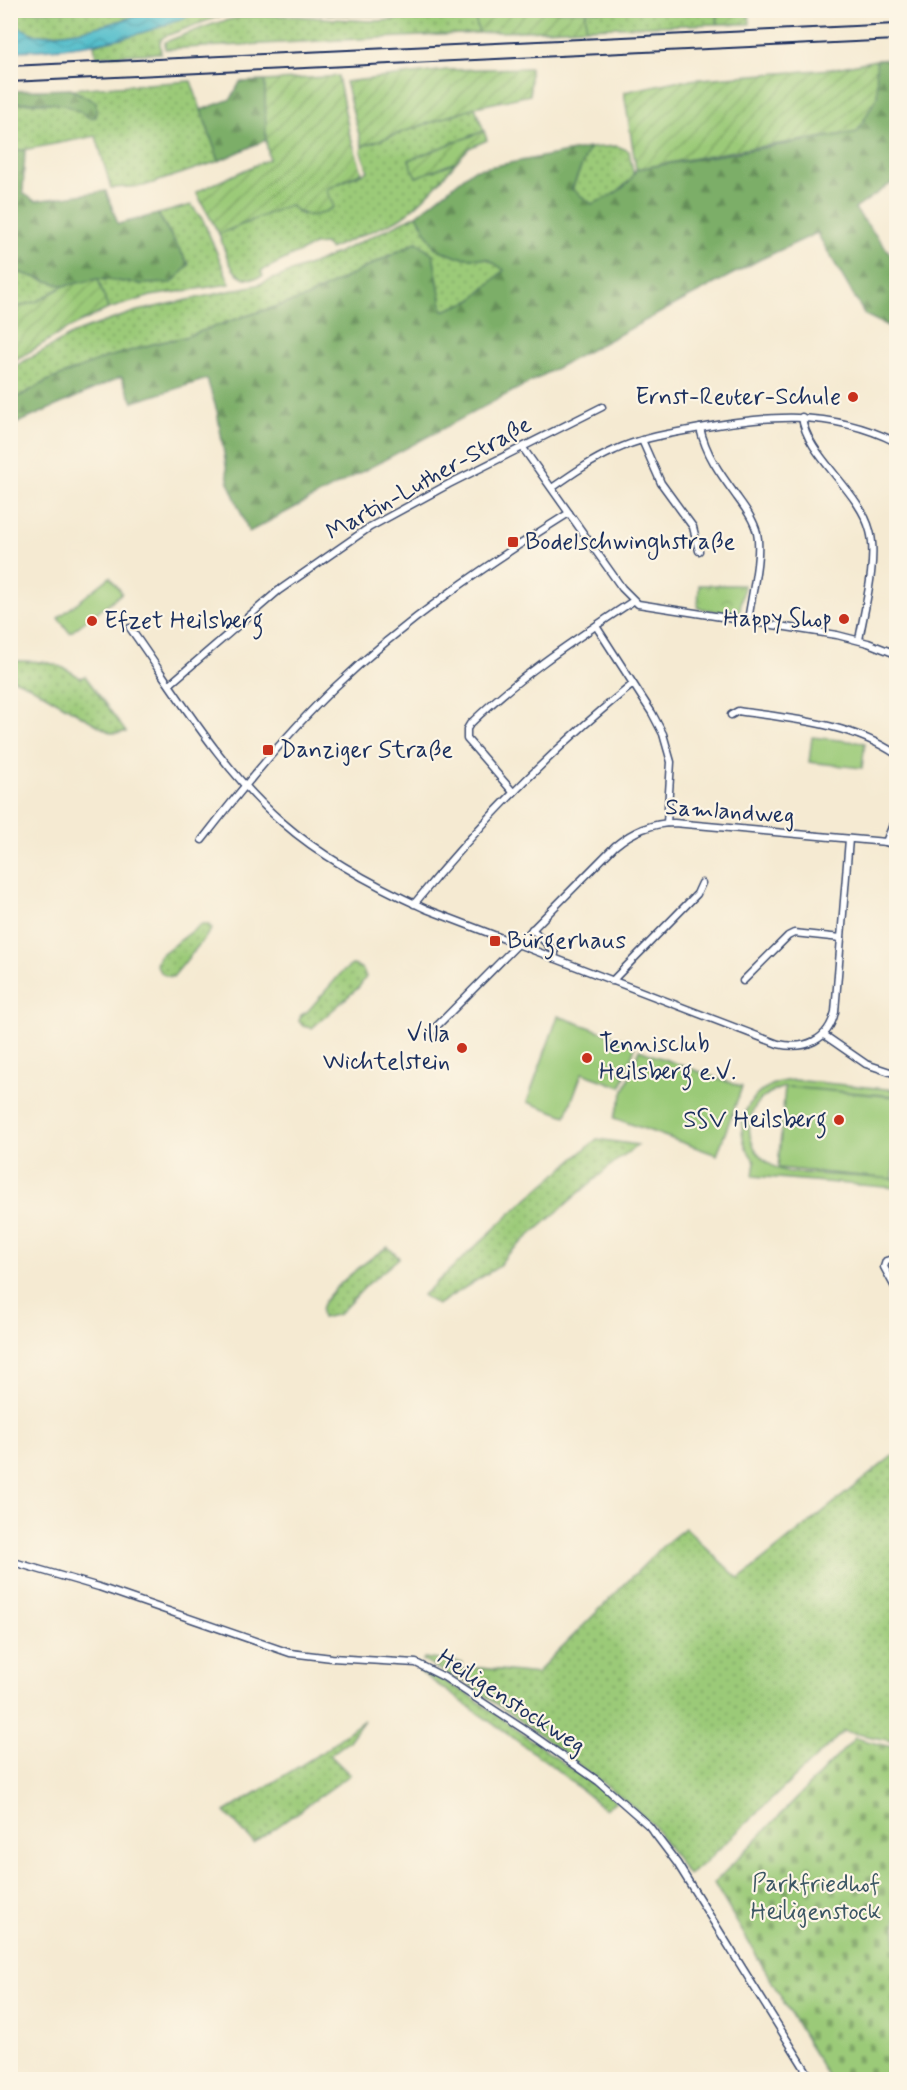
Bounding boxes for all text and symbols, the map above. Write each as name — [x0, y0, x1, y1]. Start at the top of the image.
place label: Ernst-Reuter-Schule — [635, 382, 841, 413]
marker: Ernst-Reuter-Schule — [846, 390, 860, 404]
street label: Martin-Luther-Straße — [321, 410, 537, 548]
place label: Bodelschwinghstraße — [525, 527, 736, 560]
marker: Bodelschwinghstraße — [506, 535, 520, 549]
place label: Happy Shop — [723, 604, 832, 635]
place label: Efzet Heilsberg — [104, 606, 263, 640]
marker: Happy Shop — [837, 612, 851, 626]
marker: Efzet Heilsberg — [85, 614, 99, 628]
place label: Danziger Straße — [280, 735, 453, 766]
marker: Danziger Straße — [261, 743, 275, 757]
street label: Samlandweg — [664, 792, 796, 832]
place label: Bürgerhaus — [507, 926, 626, 960]
marker: Bürgerhaus — [488, 934, 502, 948]
place label: Villa Wichtelstein — [323, 1019, 450, 1078]
place label: Tennisclub Heilsberg e.V. — [599, 1029, 736, 1091]
marker: Villa Wichtelstein — [455, 1041, 469, 1055]
marker: Tennisclub Heilsberg e.V. — [580, 1051, 594, 1065]
place label: SSV Heilsberg — [683, 1105, 827, 1139]
marker: SSV Heilsberg — [832, 1113, 846, 1127]
street label: Heiligenstockweg — [431, 1642, 591, 1762]
park label: Parkfriedhof Heiligenstock — [751, 1869, 881, 1928]

